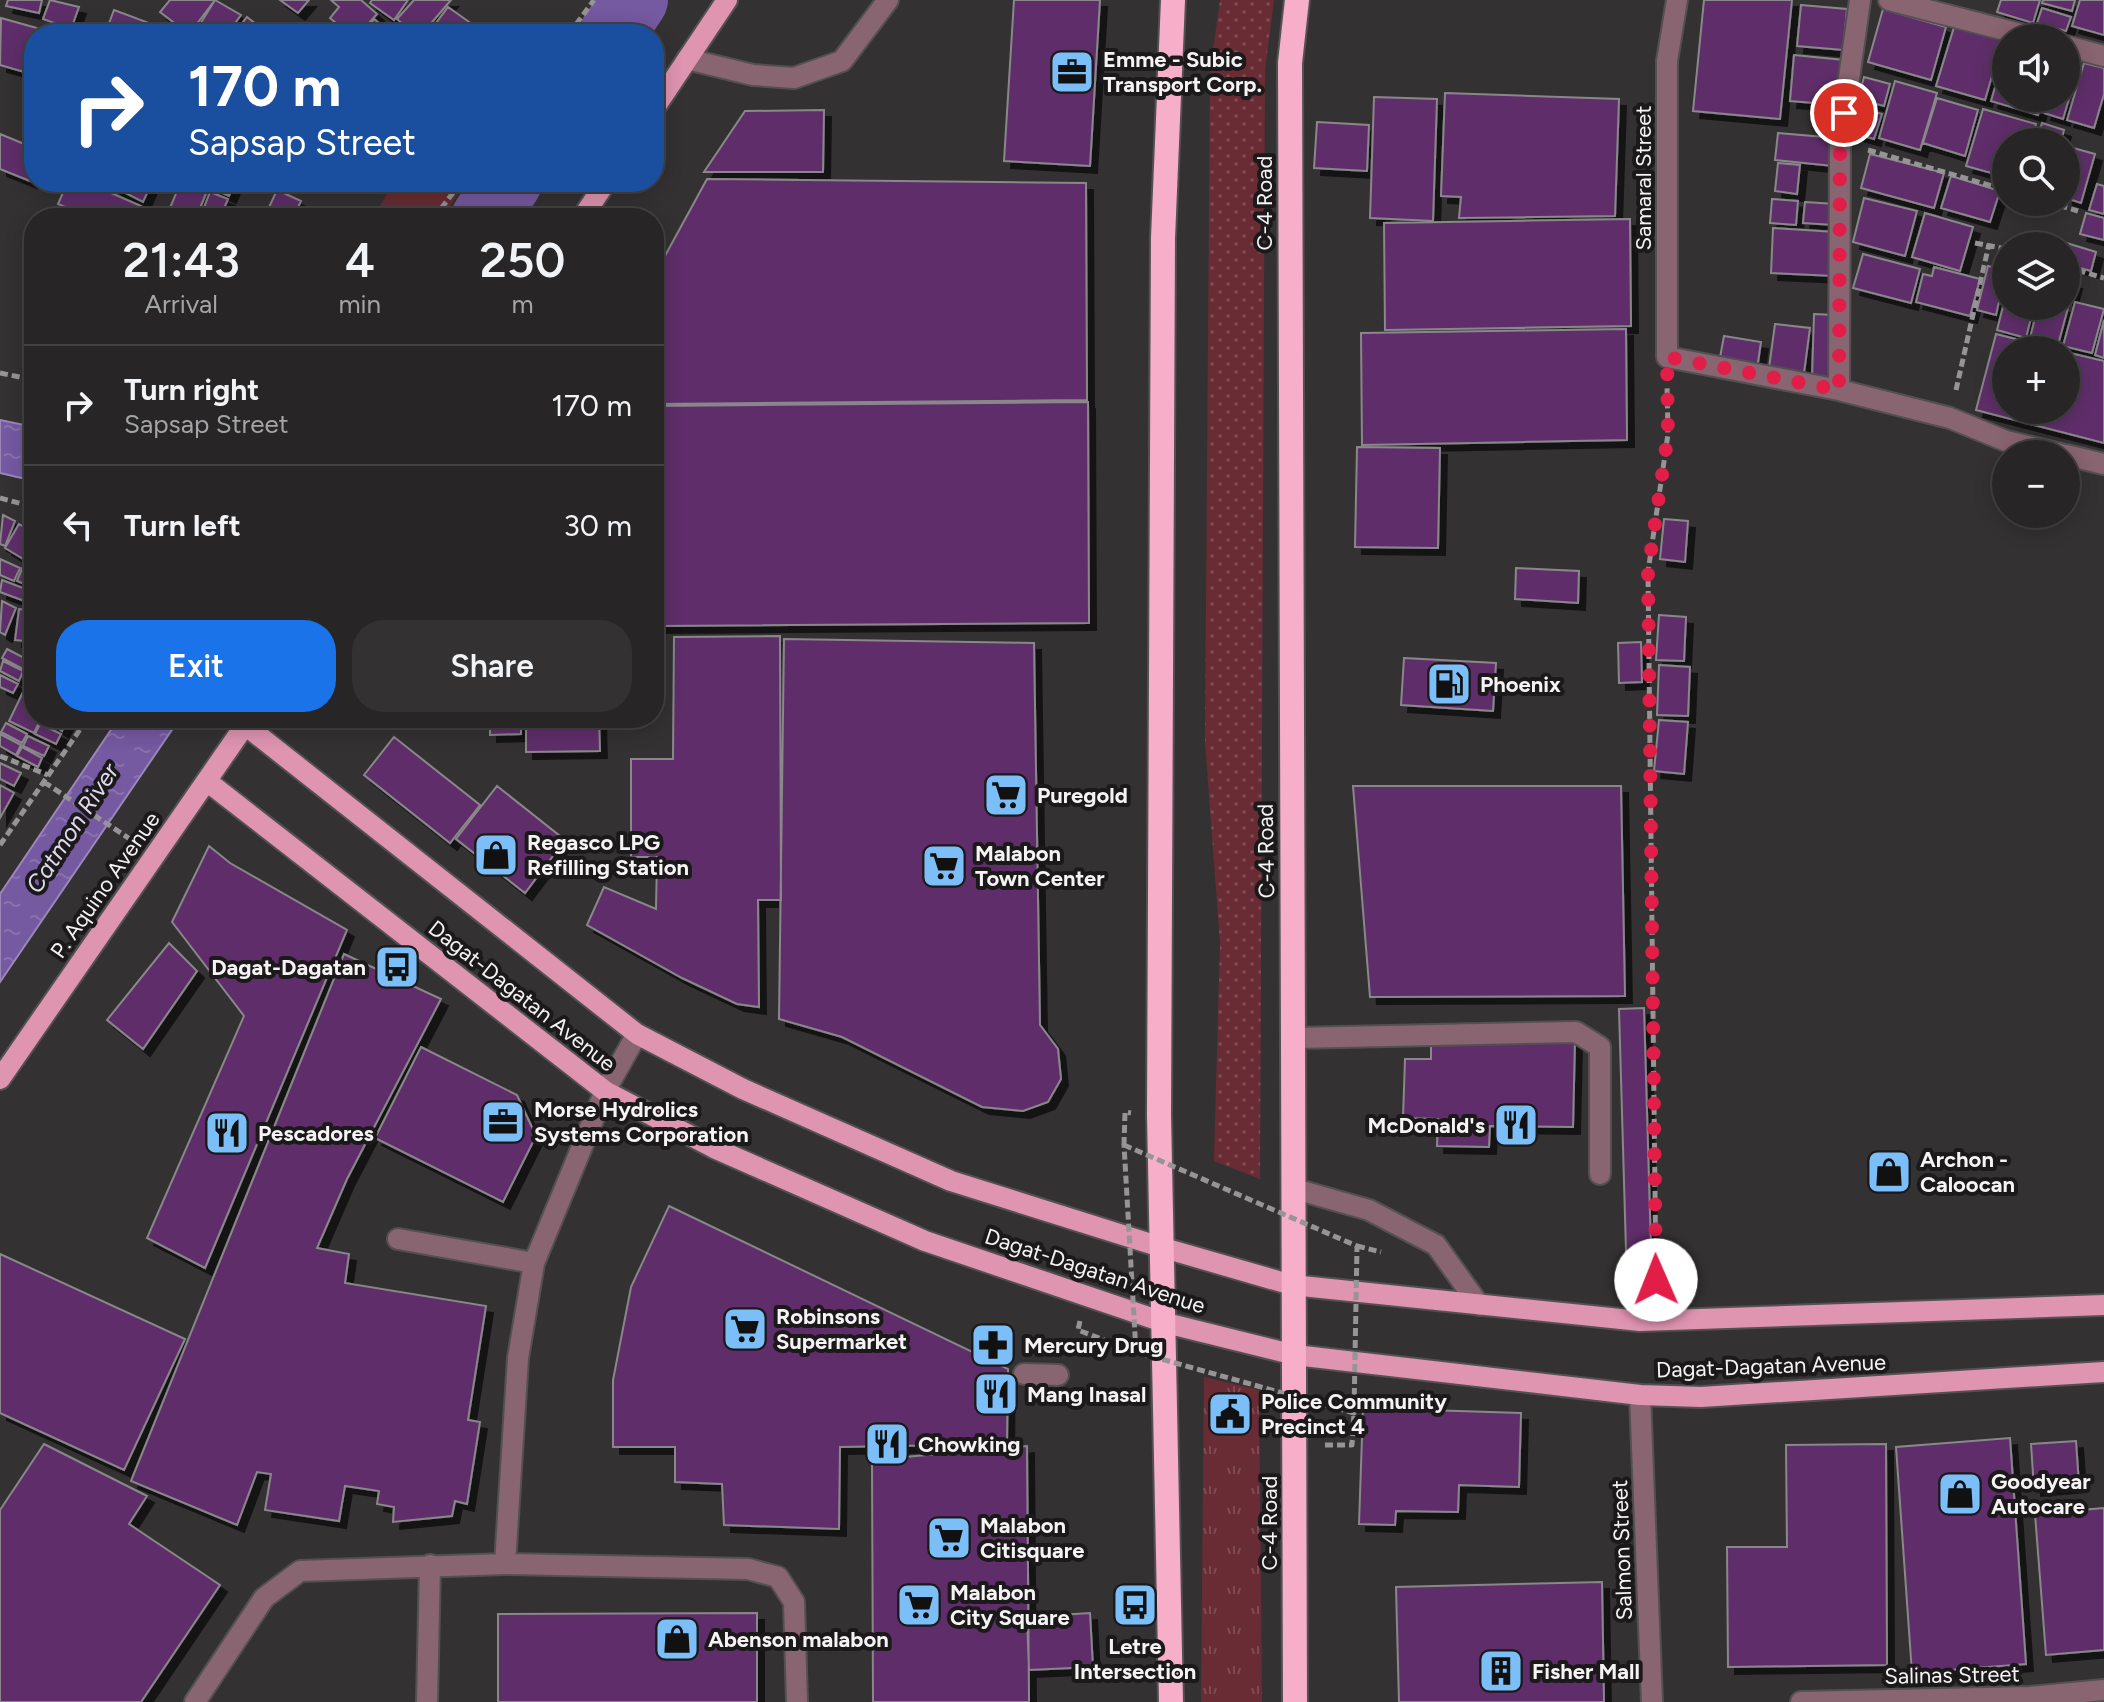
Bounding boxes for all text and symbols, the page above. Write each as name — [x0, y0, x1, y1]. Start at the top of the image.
map controls — [1992, 24, 2080, 528]
button: sound — [1992, 24, 2080, 112]
place label: Emme - Subic Transport Corp. — [1103, 46, 1262, 98]
office icon: Emme - Subic Transport Corp. — [1048, 48, 1096, 96]
text: 170 m — [188, 53, 341, 120]
icon: right — [56, 56, 160, 160]
pin — [1810, 79, 1878, 147]
icon: arrive — [1822, 91, 1866, 135]
street label: Samaral Street — [1630, 105, 1657, 251]
text: Sapsap Street — [188, 121, 416, 164]
button: search — [1992, 128, 2080, 216]
street label: C-4 Road — [1251, 156, 1278, 250]
text: 21:43 — [122, 231, 240, 289]
text: 4 — [345, 231, 375, 289]
text: 250 — [479, 231, 566, 289]
button: layers — [1992, 232, 2080, 320]
text: Arrival — [144, 288, 218, 320]
text: min — [338, 288, 381, 320]
text: m — [511, 288, 534, 320]
button: + — [1992, 336, 2080, 424]
text: Turn right — [124, 371, 259, 408]
icon: right — [56, 383, 100, 427]
text: 170 m — [551, 387, 632, 424]
text: Sapsap Street — [124, 408, 289, 440]
button: − — [1992, 440, 2080, 528]
icon: left — [56, 503, 100, 547]
text: Turn left — [124, 507, 241, 544]
text: 30 m — [564, 507, 632, 544]
button: Exit — [56, 620, 336, 712]
button: Share — [352, 620, 632, 712]
fuel station icon: Phoenix — [1425, 660, 1473, 708]
place label: Phoenix — [1480, 671, 1561, 698]
water label: Catmon River — [19, 757, 125, 898]
supermarket icon: Puregold — [982, 771, 1030, 819]
place label: Puregold — [1037, 782, 1128, 809]
street label: C-4 Road — [1252, 803, 1280, 899]
street label: P. Aquino Avenue — [44, 807, 166, 963]
place label: Regasco LPG Refilling Station — [527, 829, 689, 881]
shop icon: Regasco LPG Refilling Station — [472, 831, 520, 879]
place label: Malabon Town Center — [975, 840, 1105, 892]
supermarket icon: Malabon Town Center — [920, 842, 968, 890]
street label: Dagat-Dagatan Avenue — [423, 915, 621, 1077]
bus stop icon: Dagat-Dagatan — [373, 943, 421, 991]
place label: Dagat-Dagatan — [211, 954, 366, 981]
place label: Morse Hydrolics Systems Corporation — [534, 1096, 749, 1148]
office icon: Morse Hydrolics Systems Corporation — [479, 1098, 527, 1146]
restaurant icon: McDonald's — [1492, 1101, 1540, 1149]
restaurant icon: Pescadores — [203, 1109, 251, 1157]
place label: McDonald's — [1368, 1112, 1485, 1139]
place label: Pescadores — [258, 1120, 374, 1147]
place label: Archon - Caloocan — [1920, 1146, 2015, 1198]
shop icon: Archon - Caloocan — [1865, 1148, 1913, 1196]
street label: Dagat-Dagatan Avenue — [981, 1223, 1209, 1319]
position arrow — [1614, 1238, 1698, 1322]
place label: Robinsons Supermarket — [776, 1303, 907, 1355]
supermarket icon: Robinsons Supermarket — [721, 1305, 769, 1353]
pharmacy icon: Mercury Drug — [969, 1321, 1017, 1369]
place label: Mercury Drug — [1024, 1332, 1164, 1359]
street label: Dagat-Dagatan Avenue — [1656, 1348, 1886, 1384]
restaurant icon: Mang Inasal — [972, 1370, 1020, 1418]
place label: Mang Inasal — [1027, 1381, 1147, 1408]
place label: Police Community Precinct 4 — [1261, 1388, 1447, 1440]
public building icon: Police Community Precinct 4 — [1206, 1390, 1254, 1438]
restaurant icon: Chowking — [863, 1420, 911, 1468]
place label: Chowking — [918, 1431, 1020, 1458]
place label: Goodyear Autocare — [1991, 1468, 2091, 1520]
shop icon: Goodyear Autocare — [1936, 1470, 1984, 1518]
street label: C-4 Road — [1256, 1476, 1283, 1570]
street label: Salmon Street — [1606, 1479, 1638, 1621]
place label: Malabon Citisquare — [980, 1512, 1084, 1564]
supermarket icon: Malabon Citisquare — [925, 1514, 973, 1562]
place label: Malabon City Square — [950, 1579, 1070, 1631]
supermarket icon: Malabon City Square — [895, 1581, 943, 1629]
bus stop icon: Letre Intersection — [1111, 1581, 1159, 1629]
shop icon: Abenson malabon — [653, 1615, 701, 1663]
place label: Abenson malabon — [708, 1626, 889, 1653]
place label: Letre Intersection — [1074, 1633, 1196, 1685]
building icon: Fisher Mall — [1477, 1647, 1525, 1695]
place label: Fisher Mall — [1532, 1658, 1640, 1685]
street label: Salinas Street — [1884, 1660, 2020, 1690]

